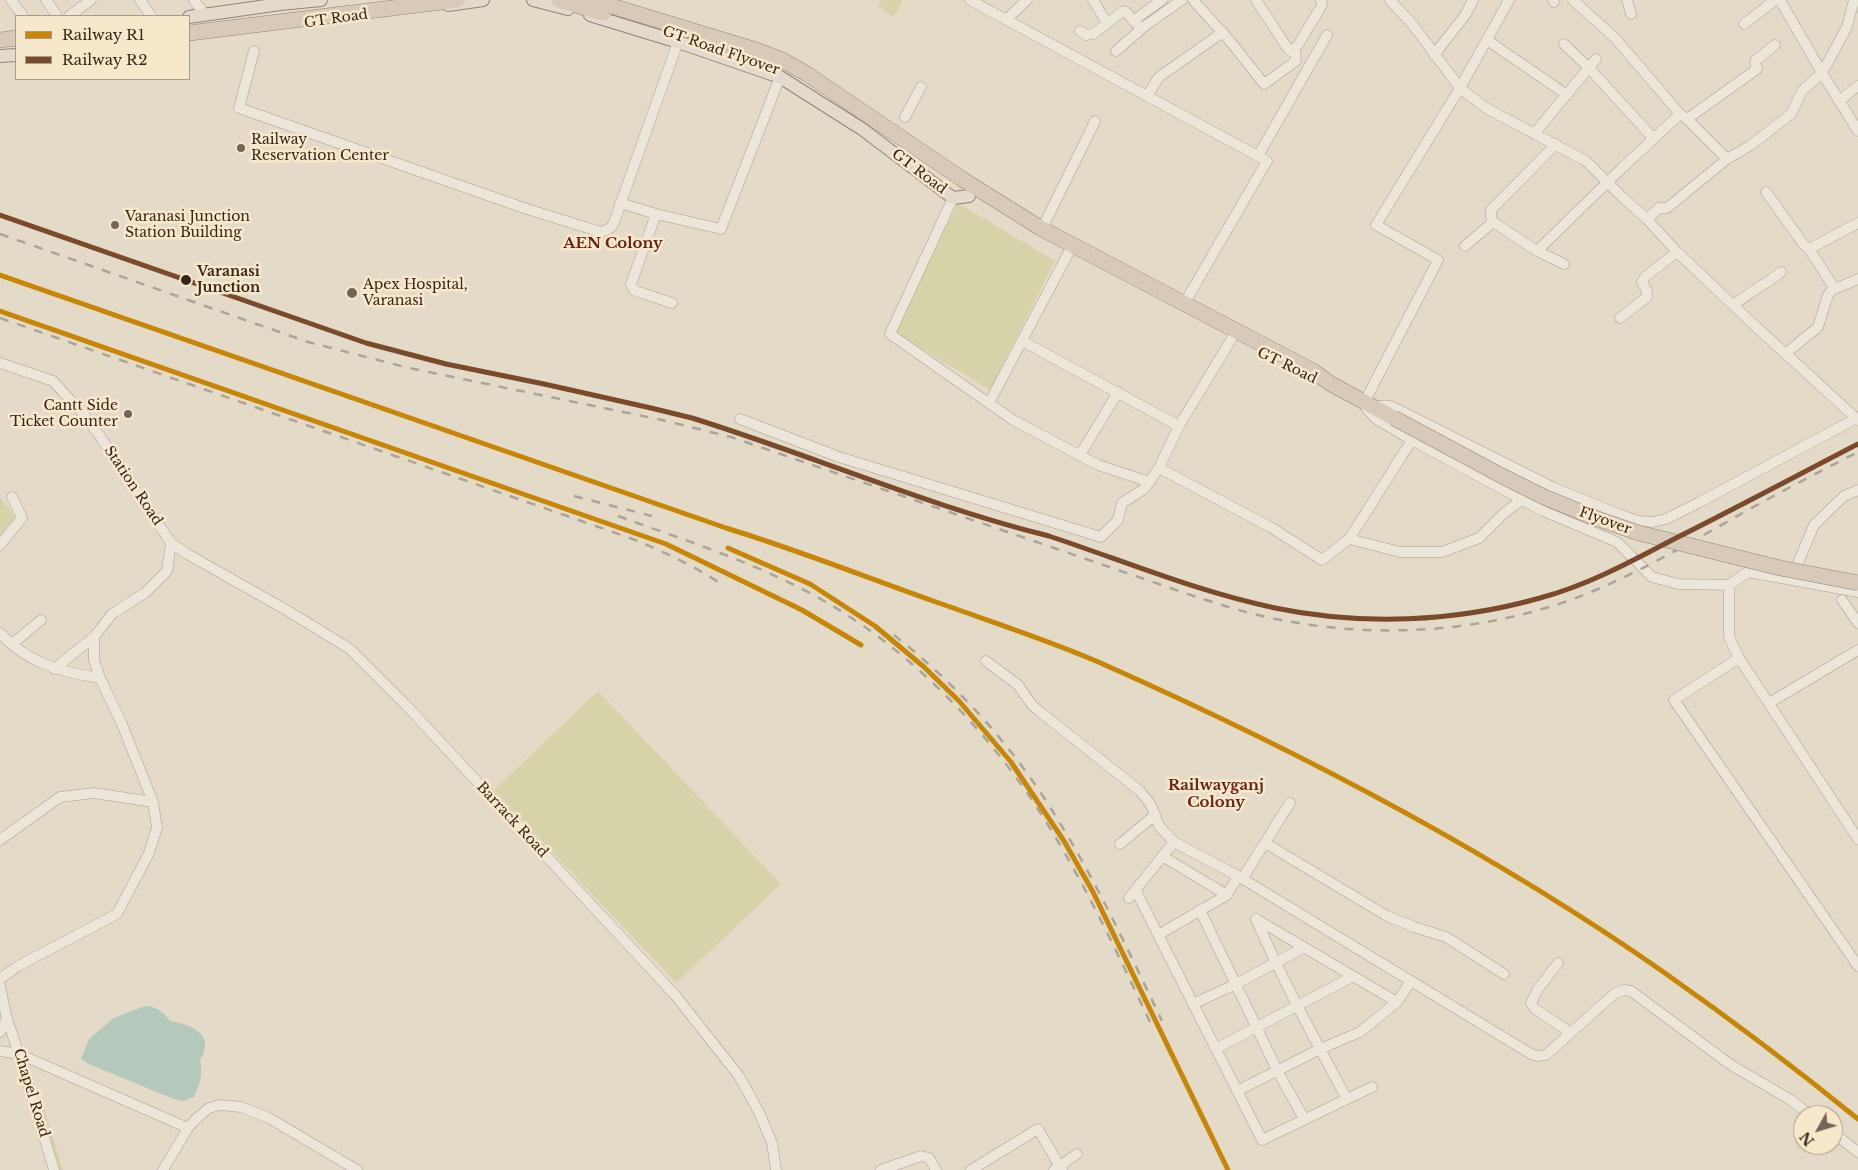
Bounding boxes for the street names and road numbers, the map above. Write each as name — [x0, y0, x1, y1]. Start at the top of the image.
street label: GT Road — [303, 6, 369, 32]
street label: GT Road Flyover — [660, 23, 782, 79]
street label: GT Road — [888, 146, 950, 198]
street label: GT Road — [1254, 344, 1320, 388]
street label: Station Road — [100, 443, 166, 529]
street label: Flyover — [1577, 504, 1633, 538]
street label: Barrack Road — [473, 779, 551, 861]
street label: Chapel Road — [10, 1047, 52, 1139]

